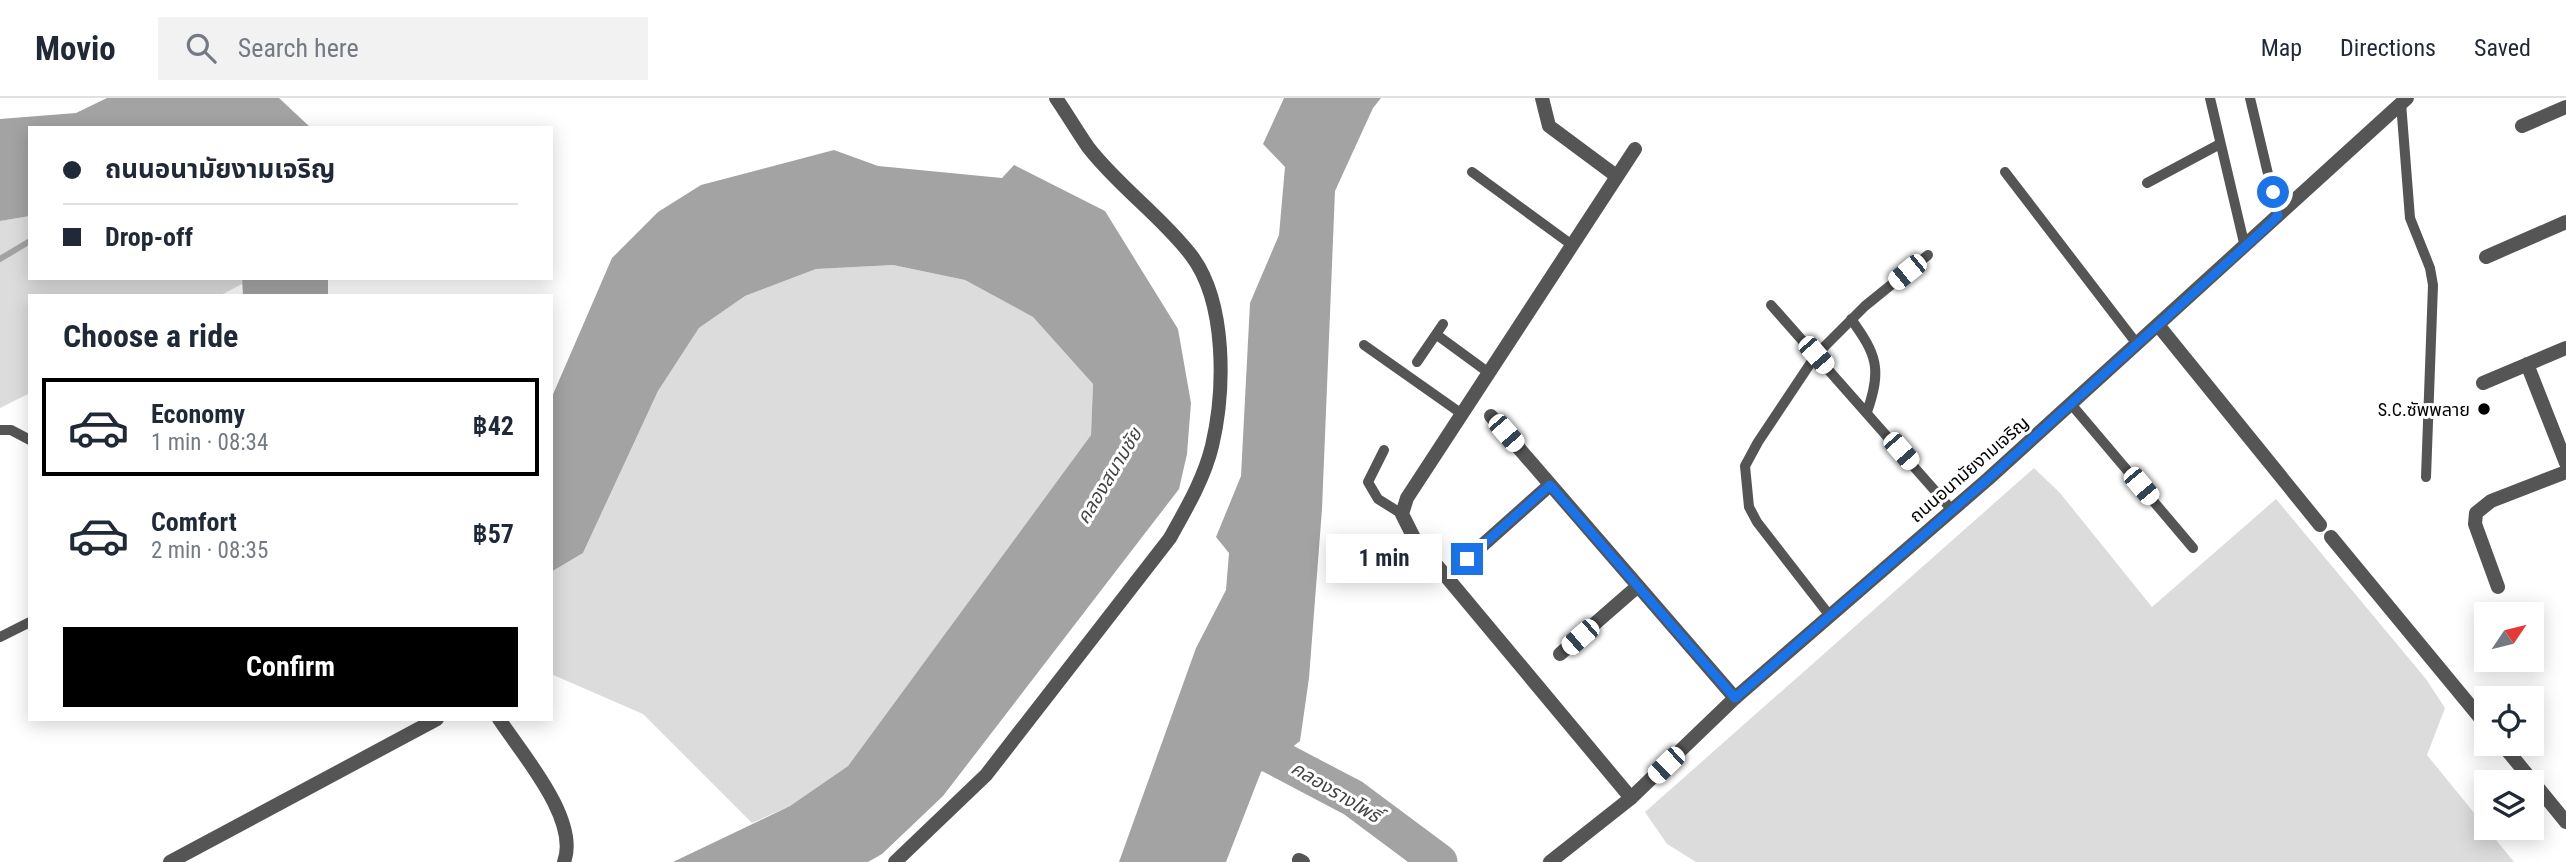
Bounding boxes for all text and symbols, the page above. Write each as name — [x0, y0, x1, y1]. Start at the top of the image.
search box — [158, 17, 648, 80]
text: Movio — [35, 29, 116, 68]
icon: search — [182, 29, 220, 67]
text: Search here — [238, 33, 359, 63]
text: Map — [2261, 34, 2302, 62]
text: Directions — [2340, 34, 2436, 62]
text: Saved — [2474, 34, 2531, 62]
text: ถนนอนามัยงามเจริญ — [105, 154, 335, 184]
route start — [2257, 176, 2289, 208]
text: Drop-off — [105, 222, 193, 252]
car — [1885, 251, 1930, 293]
text: Choose a ride — [63, 317, 238, 355]
car — [1795, 332, 1838, 378]
icon: car — [67, 396, 130, 459]
text: Economy — [151, 399, 245, 429]
place label: S.C.ซัพพลาย — [2378, 399, 2470, 420]
marker: S.C.ซัพพลาย — [2476, 401, 2492, 417]
car — [1485, 410, 1528, 456]
text: ฿42 — [473, 411, 514, 441]
street label: ถนนอนามัยงามเจริญ — [1905, 412, 2033, 526]
water label: คลองสนามชัย — [1072, 423, 1147, 528]
car — [1880, 428, 1923, 474]
text: 1 min · 08:34 — [151, 429, 268, 456]
car — [2120, 463, 2163, 509]
icon: car — [67, 504, 130, 567]
text: Comfort — [151, 507, 237, 537]
text: ฿57 — [473, 519, 514, 549]
callout: 1 min — [1327, 534, 1442, 584]
text: 2 min · 08:35 — [151, 537, 268, 564]
route end — [1451, 543, 1483, 575]
text: 1 min — [1358, 545, 1410, 572]
north arrow — [2474, 602, 2544, 672]
map controls — [2474, 602, 2544, 840]
car — [1558, 615, 1603, 659]
button: Confirm — [63, 627, 518, 707]
button: locate — [2474, 686, 2544, 756]
car — [1644, 743, 1689, 787]
water label: คลองรางโพธิ์ — [1287, 756, 1389, 830]
button: layers — [2474, 770, 2544, 840]

